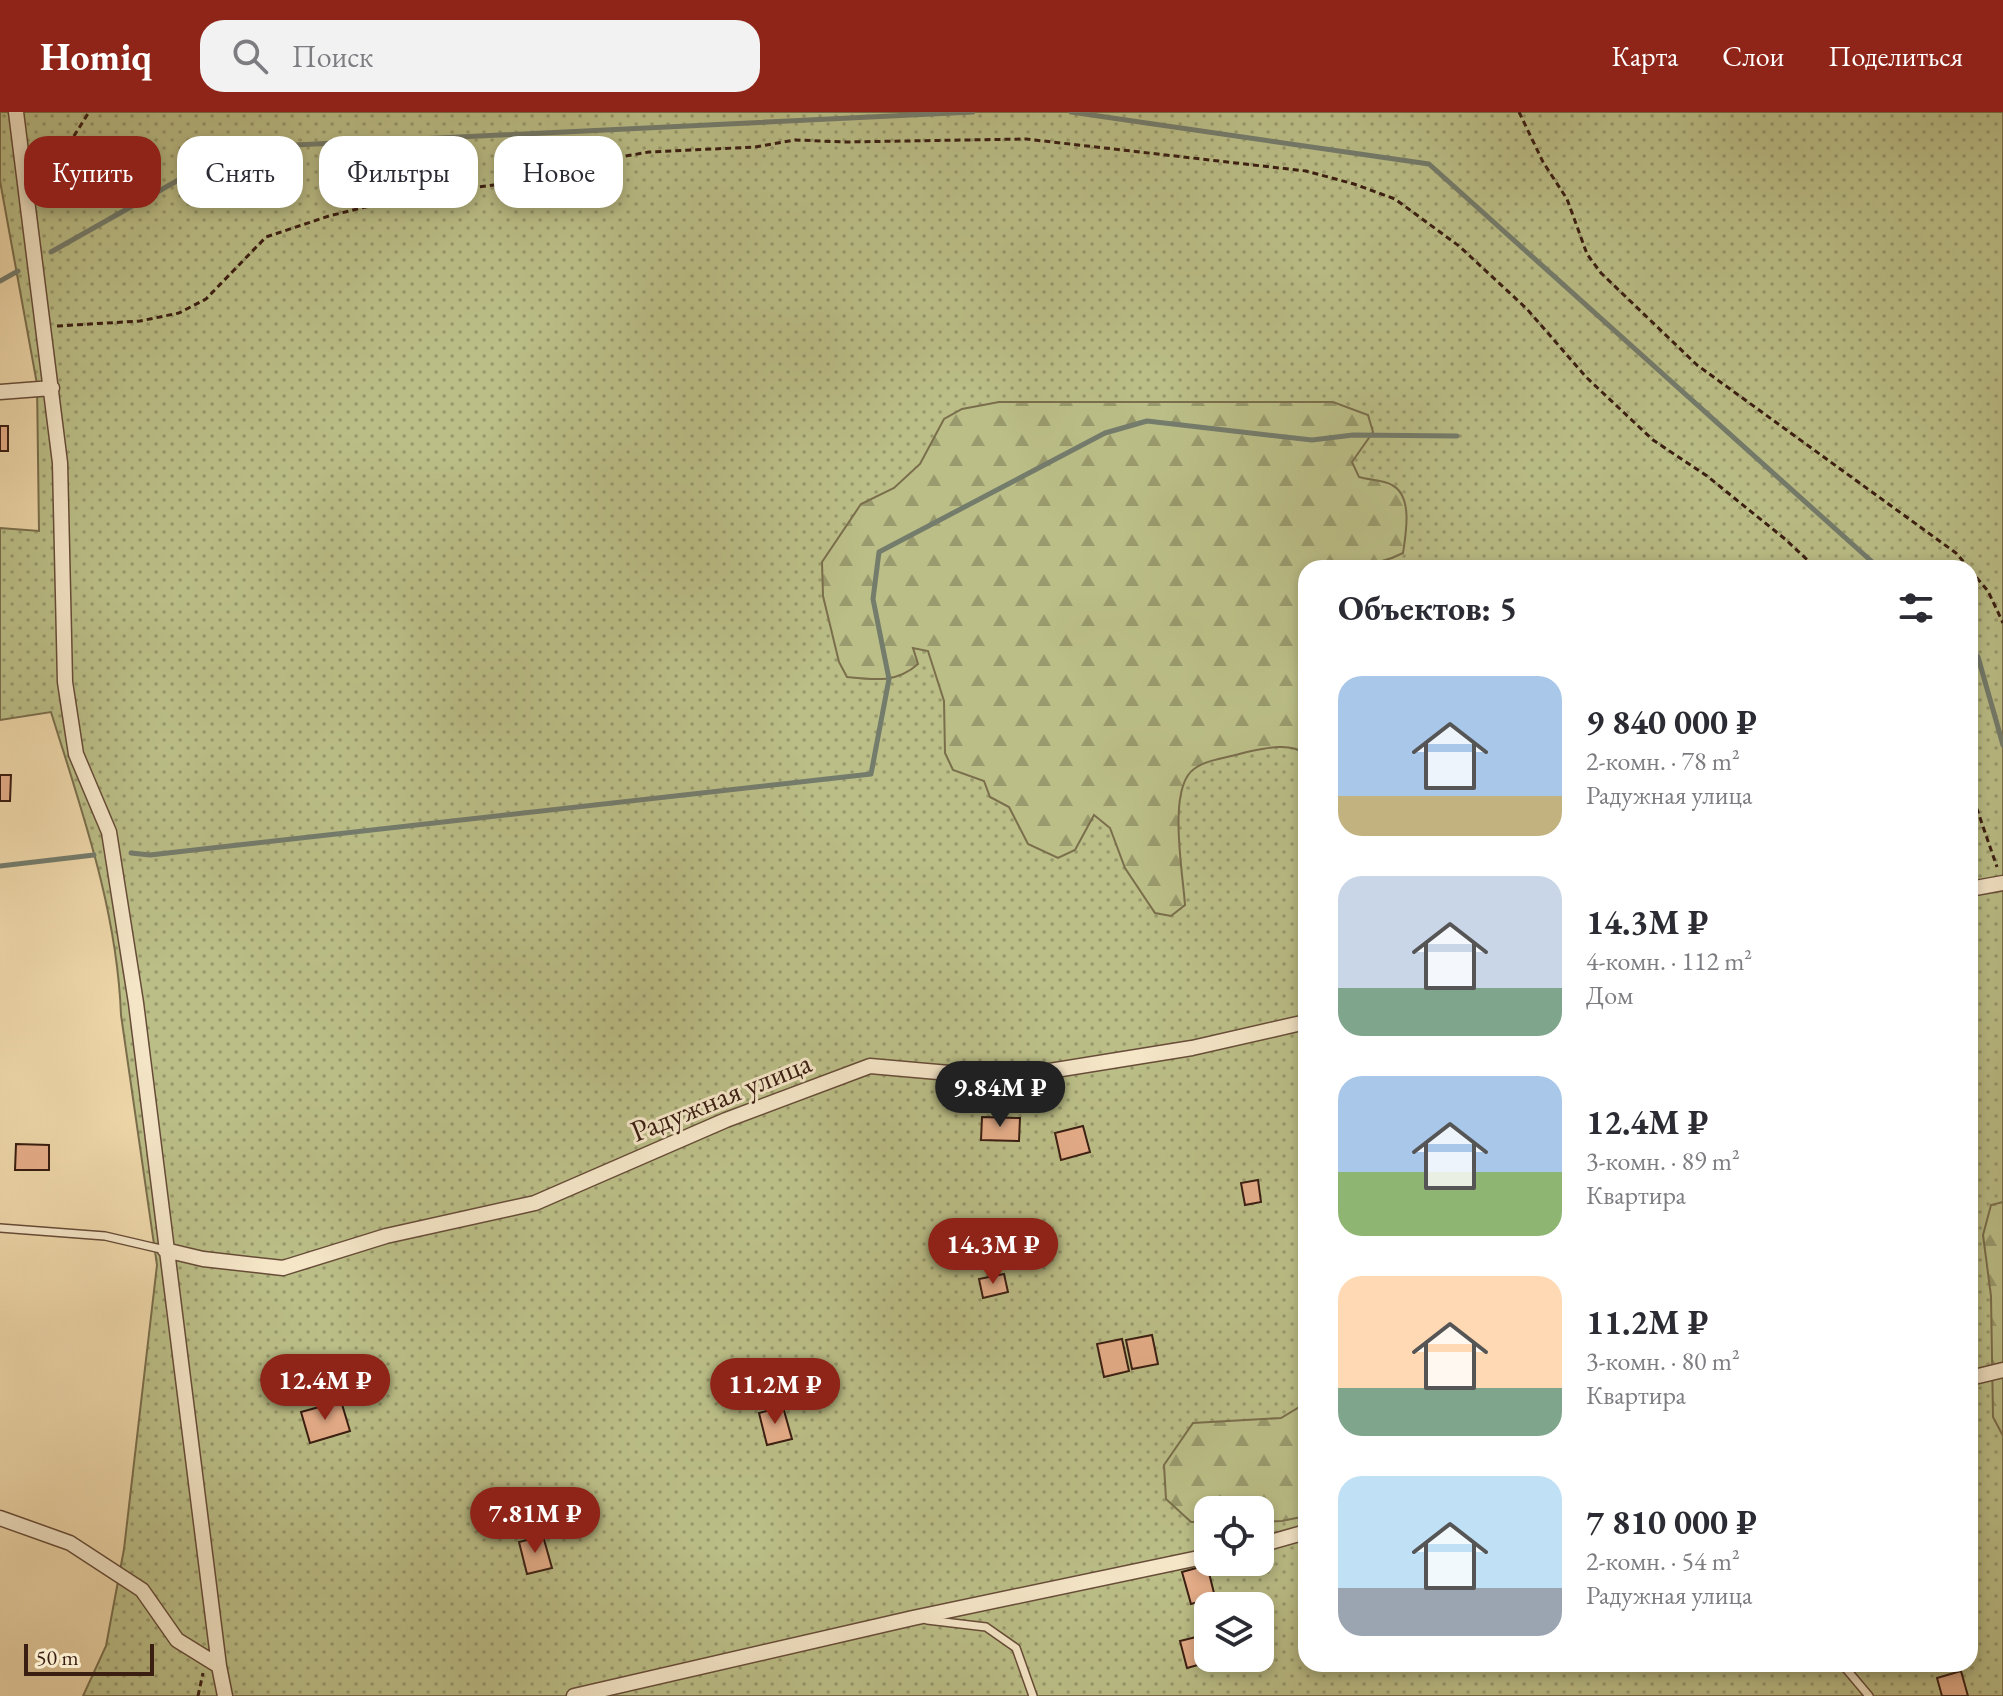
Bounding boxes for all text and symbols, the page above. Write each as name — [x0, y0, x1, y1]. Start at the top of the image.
search box — [200, 20, 760, 92]
text: Homiq — [40, 32, 152, 81]
icon: search — [228, 34, 272, 78]
text: Поиск — [292, 37, 373, 76]
text: Карта — [1611, 38, 1678, 74]
text: Слои — [1722, 38, 1784, 74]
text: Поделиться — [1828, 38, 1963, 74]
chip: Купить — [24, 136, 161, 208]
chip: Снять — [177, 136, 303, 208]
chip: Фильтры — [319, 136, 478, 208]
chip: Новое — [494, 136, 623, 208]
text: Объектов: 5 — [1338, 586, 1517, 630]
icon: filters — [1894, 586, 1938, 630]
text: 9 840 000 ₽ — [1586, 700, 1757, 744]
icon: home — [1402, 708, 1498, 804]
text: 2-комн. · 78 m² — [1586, 744, 1740, 778]
text: Радужная улица — [1586, 778, 1752, 812]
text: 14.3M ₽ — [1586, 900, 1709, 944]
icon: home — [1402, 908, 1498, 1004]
text: 4-комн. · 112 m² — [1586, 944, 1752, 978]
text: Дом — [1586, 978, 1633, 1012]
street label: Радужная улица — [625, 1043, 817, 1151]
pin: 9.84M ₽ — [926, 1061, 1074, 1129]
text: 9.84M ₽ — [953, 1070, 1047, 1104]
text: 12.4M ₽ — [1586, 1100, 1709, 1144]
icon: home — [1402, 1108, 1498, 1204]
text: 3-комн. · 89 m² — [1586, 1144, 1740, 1178]
text: Квартира — [1586, 1178, 1686, 1212]
pin: 14.3M ₽ — [919, 1218, 1067, 1286]
text: 14.3M ₽ — [946, 1227, 1040, 1261]
text: 11.2M ₽ — [1586, 1300, 1709, 1344]
icon: home — [1402, 1308, 1498, 1404]
text: 3-комн. · 80 m² — [1586, 1344, 1740, 1378]
pin: 12.4M ₽ — [251, 1354, 399, 1422]
pin: 11.2M ₽ — [701, 1358, 849, 1426]
text: 12.4M ₽ — [278, 1363, 372, 1397]
text: 11.2M ₽ — [728, 1367, 822, 1401]
text: Квартира — [1586, 1378, 1686, 1412]
pin: 7.81M ₽ — [461, 1487, 609, 1555]
text: 7.81M ₽ — [488, 1496, 582, 1530]
map controls — [1194, 1496, 1274, 1672]
button: locate — [1194, 1496, 1274, 1576]
text: 7 810 000 ₽ — [1586, 1500, 1757, 1544]
icon: home — [1402, 1508, 1498, 1604]
text: 2-комн. · 54 m² — [1586, 1544, 1740, 1578]
text: Радужная улица — [1586, 1578, 1752, 1612]
button: layers — [1194, 1592, 1274, 1672]
scale bar — [24, 1640, 154, 1676]
text: 50 m — [36, 1643, 79, 1672]

